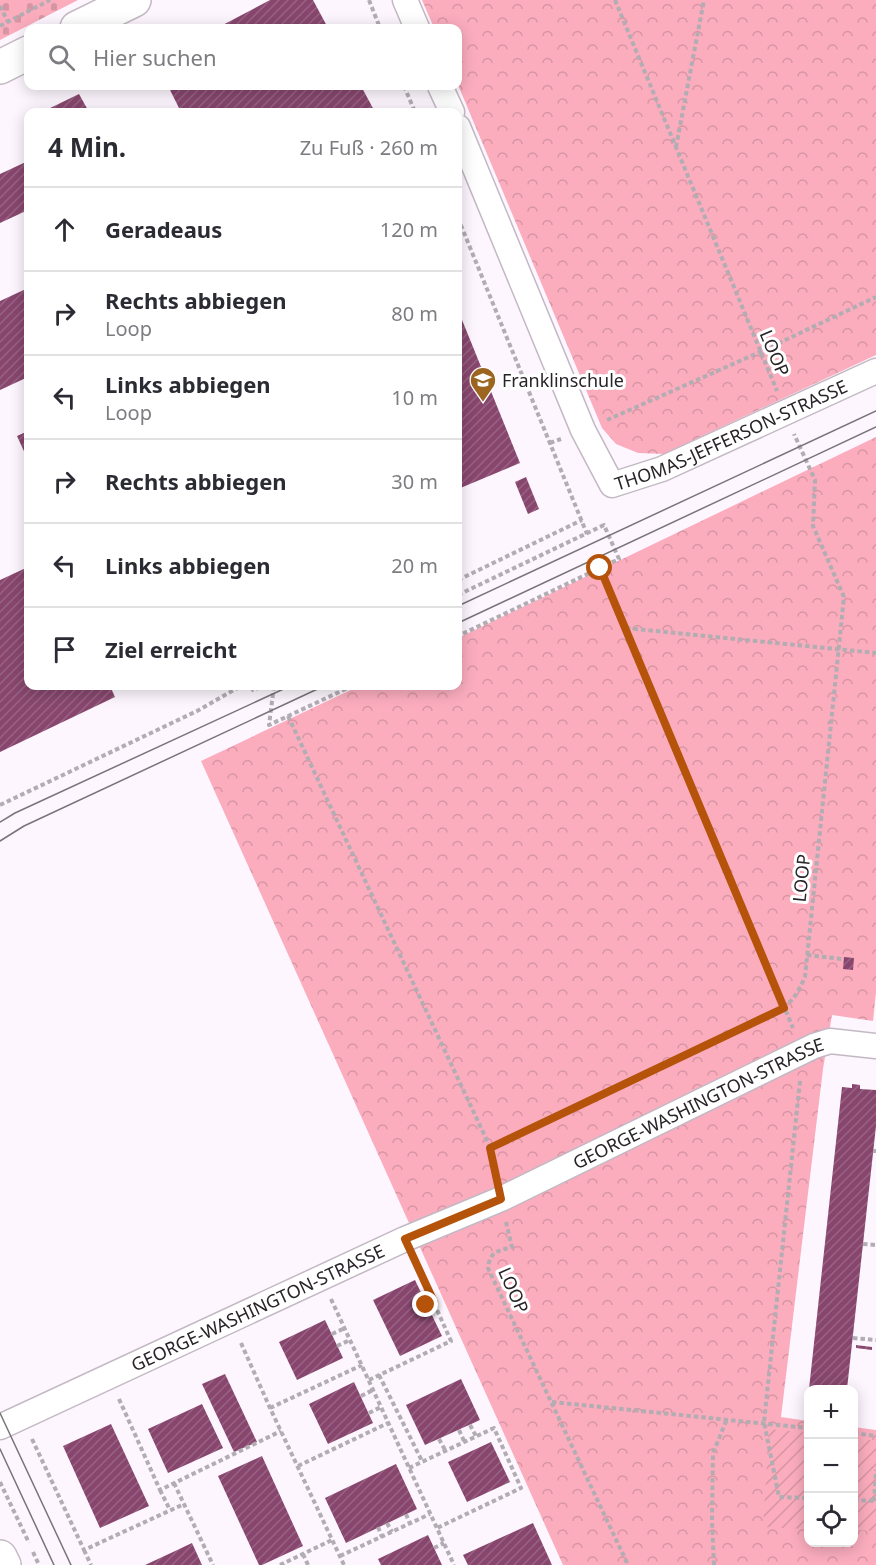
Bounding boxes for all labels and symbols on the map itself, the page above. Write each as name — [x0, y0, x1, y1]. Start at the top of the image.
street label: LOOP — [755, 326, 795, 380]
school or university icon: Franklinschule — [468, 365, 498, 403]
place label: Franklinschule — [502, 368, 624, 392]
street label: THOMAS-JEFFERSON-STRASSE — [611, 374, 851, 495]
route start — [586, 554, 612, 580]
street label: LOOP — [787, 853, 815, 903]
street label: GEORGE-WASHINGTON-STRASSE — [569, 1032, 827, 1174]
street label: GEORGE-WASHINGTON-STRASSE — [127, 1238, 388, 1377]
street label: LOOP — [493, 1263, 535, 1317]
route end — [412, 1291, 438, 1317]

